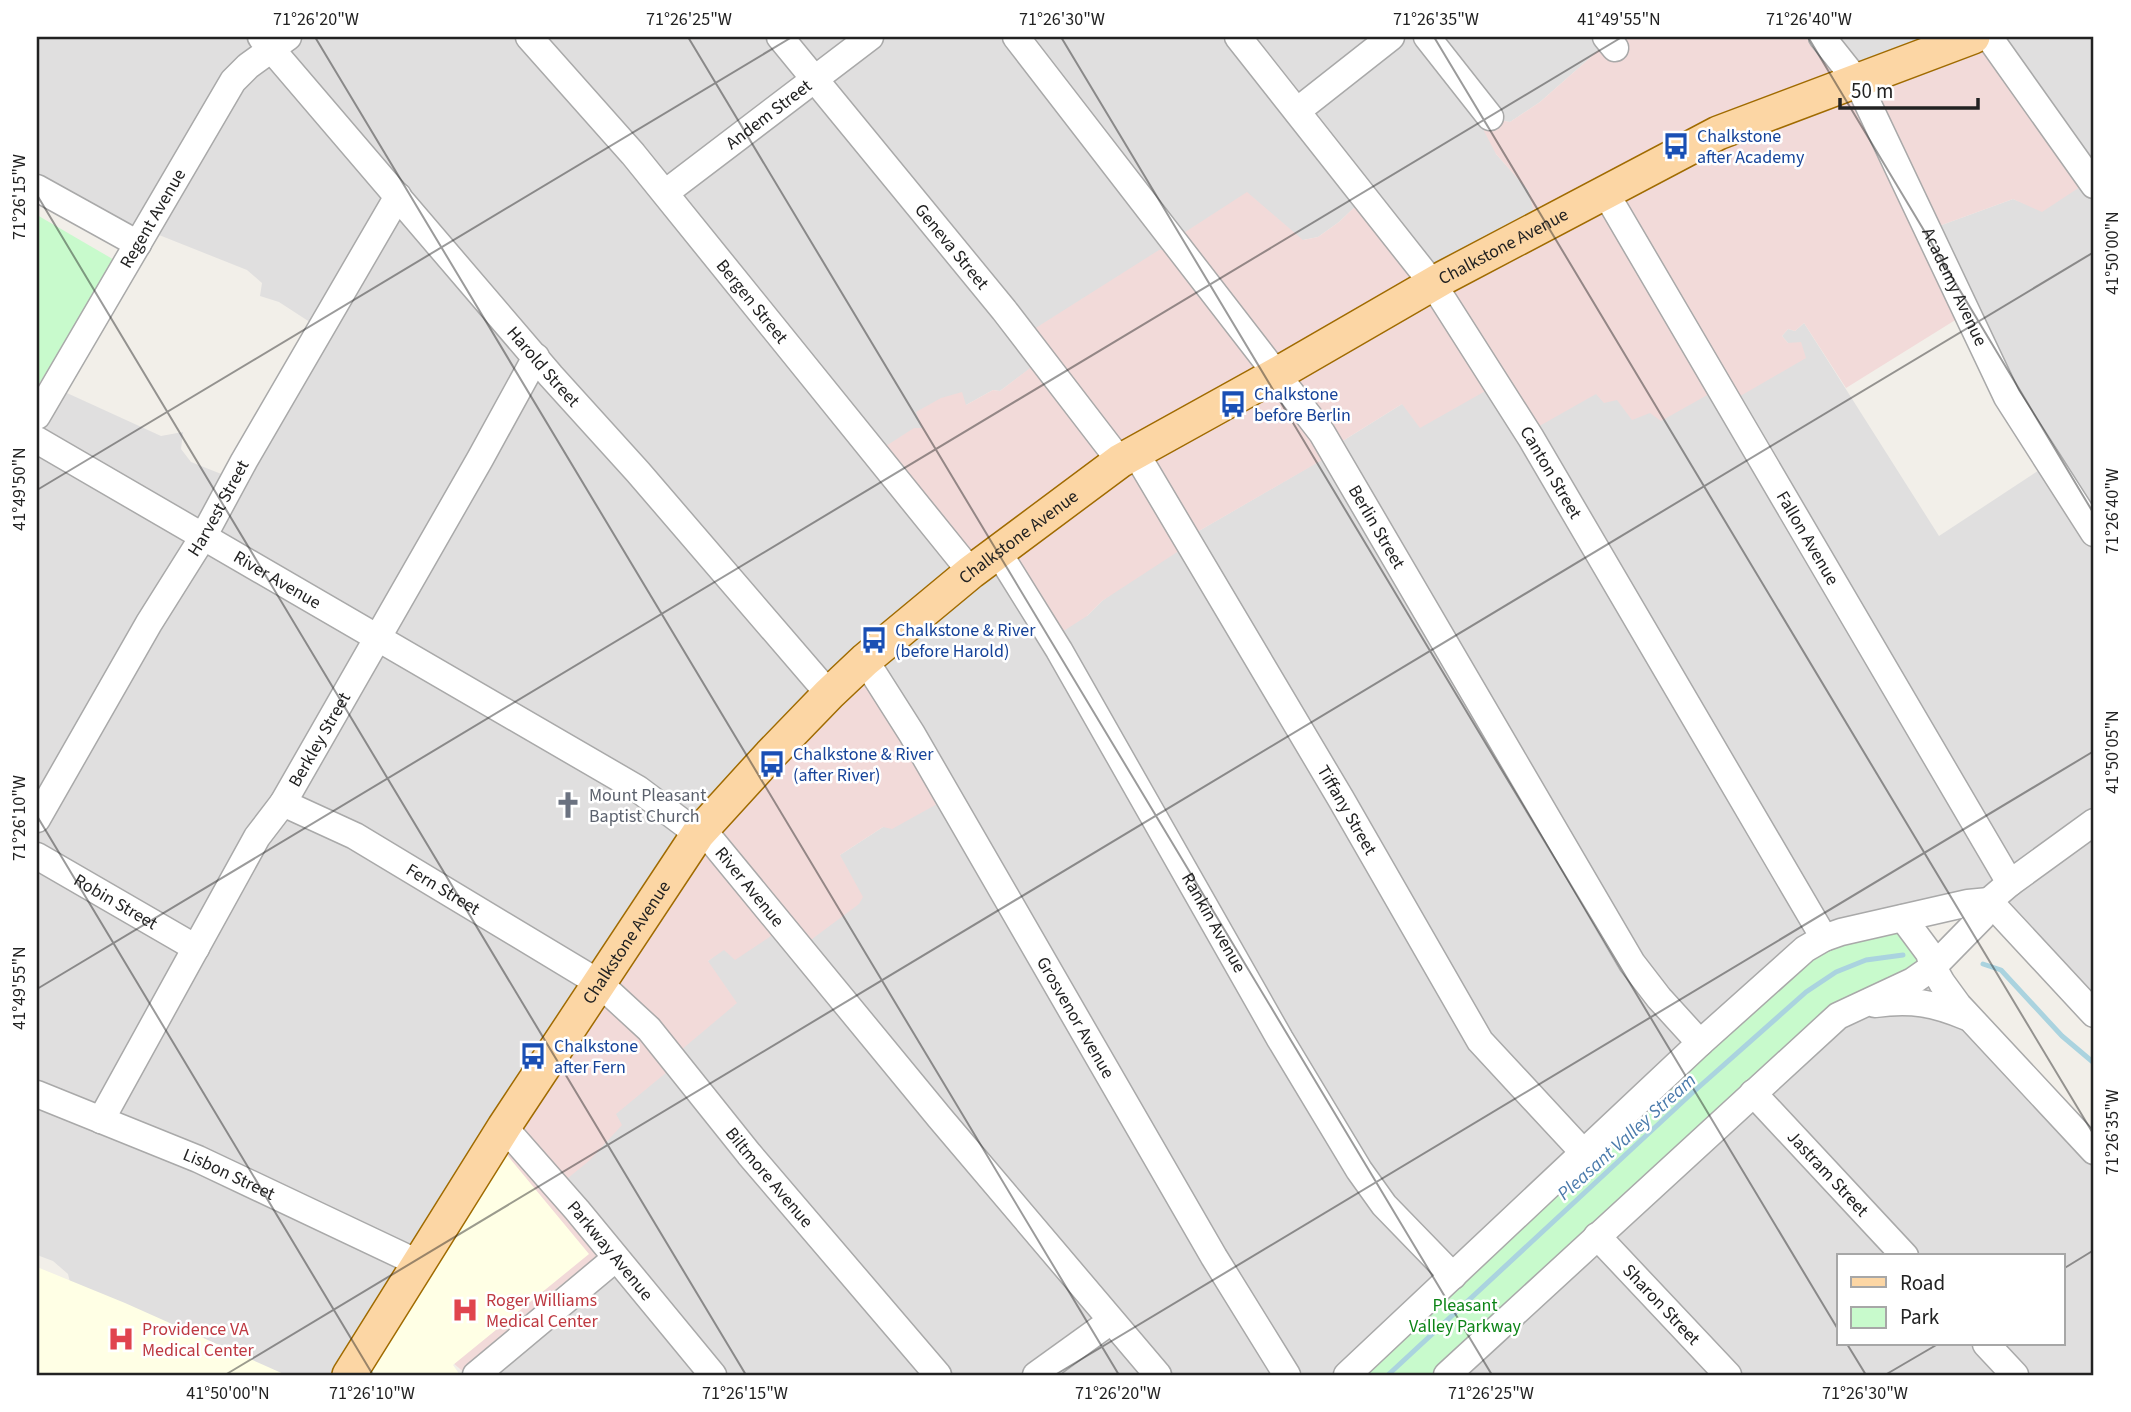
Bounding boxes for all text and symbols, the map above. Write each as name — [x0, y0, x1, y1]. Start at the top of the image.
text: 71°26'20"W — [273, 7, 359, 32]
text: 71°26'25"W — [646, 7, 732, 32]
text: 71°26'30"W — [1019, 7, 1105, 32]
text: 71°26'35"W — [1393, 7, 1479, 32]
text: 41°49'55"N — [1577, 7, 1661, 32]
text: 71°26'40"W — [1766, 7, 1852, 32]
scale bar — [1840, 66, 1979, 110]
street label: Andem Street — [720, 74, 817, 156]
text: 50 m — [1851, 76, 1893, 106]
place label: Chalkstone after Academy — [1697, 124, 1805, 170]
bus stop icon: Chalkstone after Academy — [1661, 131, 1691, 161]
text: 71°26'15"W — [7, 154, 32, 240]
street label: Regent Avenue — [114, 164, 192, 273]
street label: Geneva Street — [909, 198, 994, 295]
street label: Chalkstone Avenue — [1434, 202, 1573, 291]
text: 41°50'00"N — [2100, 211, 2125, 295]
street label: Academy Avenue — [1915, 224, 1993, 350]
street label: Bergen Street — [710, 254, 794, 349]
street label: Harold Street — [501, 321, 585, 413]
place label: Chalkstone before Berlin — [1254, 382, 1351, 428]
bus stop icon: Chalkstone before Berlin — [1218, 389, 1248, 419]
street label: Canton Street — [1514, 421, 1588, 524]
text: 41°49'50"N — [7, 447, 32, 531]
street label: Harvest Street — [182, 455, 255, 561]
text: 71°26'40"W — [2100, 468, 2125, 554]
street label: Berlin Street — [1342, 480, 1411, 574]
street label: Chalkstone Avenue — [954, 484, 1084, 590]
street label: Fallon Avenue — [1770, 486, 1845, 590]
street label: River Avenue — [229, 545, 326, 615]
place label: Chalkstone & River (before Harold) — [895, 618, 1036, 664]
bus stop icon: Chalkstone & River (before Harold) — [859, 625, 889, 655]
street label: Berkley Street — [283, 688, 357, 792]
text: 41°50'05"N — [2100, 710, 2125, 794]
place label: Chalkstone & River (after River) — [793, 742, 934, 788]
bus stop icon: Chalkstone & River (after River) — [757, 749, 787, 779]
street label: Tiffany Street — [1311, 760, 1383, 860]
text: 71°26'10"W — [7, 775, 32, 861]
place label: Mount Pleasant Baptist Church — [589, 783, 706, 829]
church icon: Mount Pleasant Baptist Church — [553, 790, 583, 820]
street label: River Avenue — [709, 842, 790, 933]
street label: Fern Street — [401, 857, 485, 921]
street label: Robin Street — [69, 868, 162, 936]
street label: Rankin Avenue — [1175, 868, 1252, 978]
street label: Chalkstone Avenue — [577, 876, 677, 1009]
text: 41°49'55"N — [7, 946, 32, 1030]
street label: Grosvenor Avenue — [1030, 952, 1120, 1083]
place label: Chalkstone after Fern — [554, 1034, 638, 1080]
bus stop icon: Chalkstone after Fern — [518, 1041, 548, 1071]
water label: Pleasant Valley Stream — [1552, 1067, 1702, 1207]
text: 71°26'35"W — [2100, 1089, 2125, 1175]
street label: Biltmore Avenue — [719, 1122, 819, 1233]
street label: Jastram Street — [1781, 1125, 1874, 1222]
street label: Lisbon Street — [179, 1142, 279, 1207]
street label: Parkway Avenue — [561, 1195, 659, 1306]
legend — [1837, 1254, 2064, 1346]
street label: Sharon Street — [1617, 1259, 1706, 1351]
text: Road — [1900, 1268, 1945, 1298]
place label: Roger Williams Medical Center — [486, 1288, 599, 1334]
park label: Pleasant Valley Parkway — [1409, 1293, 1522, 1339]
hospital icon: Roger Williams Medical Center — [450, 1295, 480, 1325]
text: Park — [1900, 1302, 1940, 1332]
place label: Providence VA Medical Center — [142, 1317, 255, 1363]
hospital icon: Providence VA Medical Center — [106, 1324, 136, 1354]
text: 41°50'00"N — [186, 1381, 270, 1406]
text: 71°26'10"W — [329, 1381, 415, 1406]
text: 71°26'15"W — [702, 1381, 788, 1406]
text: 71°26'20"W — [1075, 1381, 1161, 1406]
text: 71°26'25"W — [1448, 1381, 1534, 1406]
text: 71°26'30"W — [1822, 1381, 1908, 1406]

